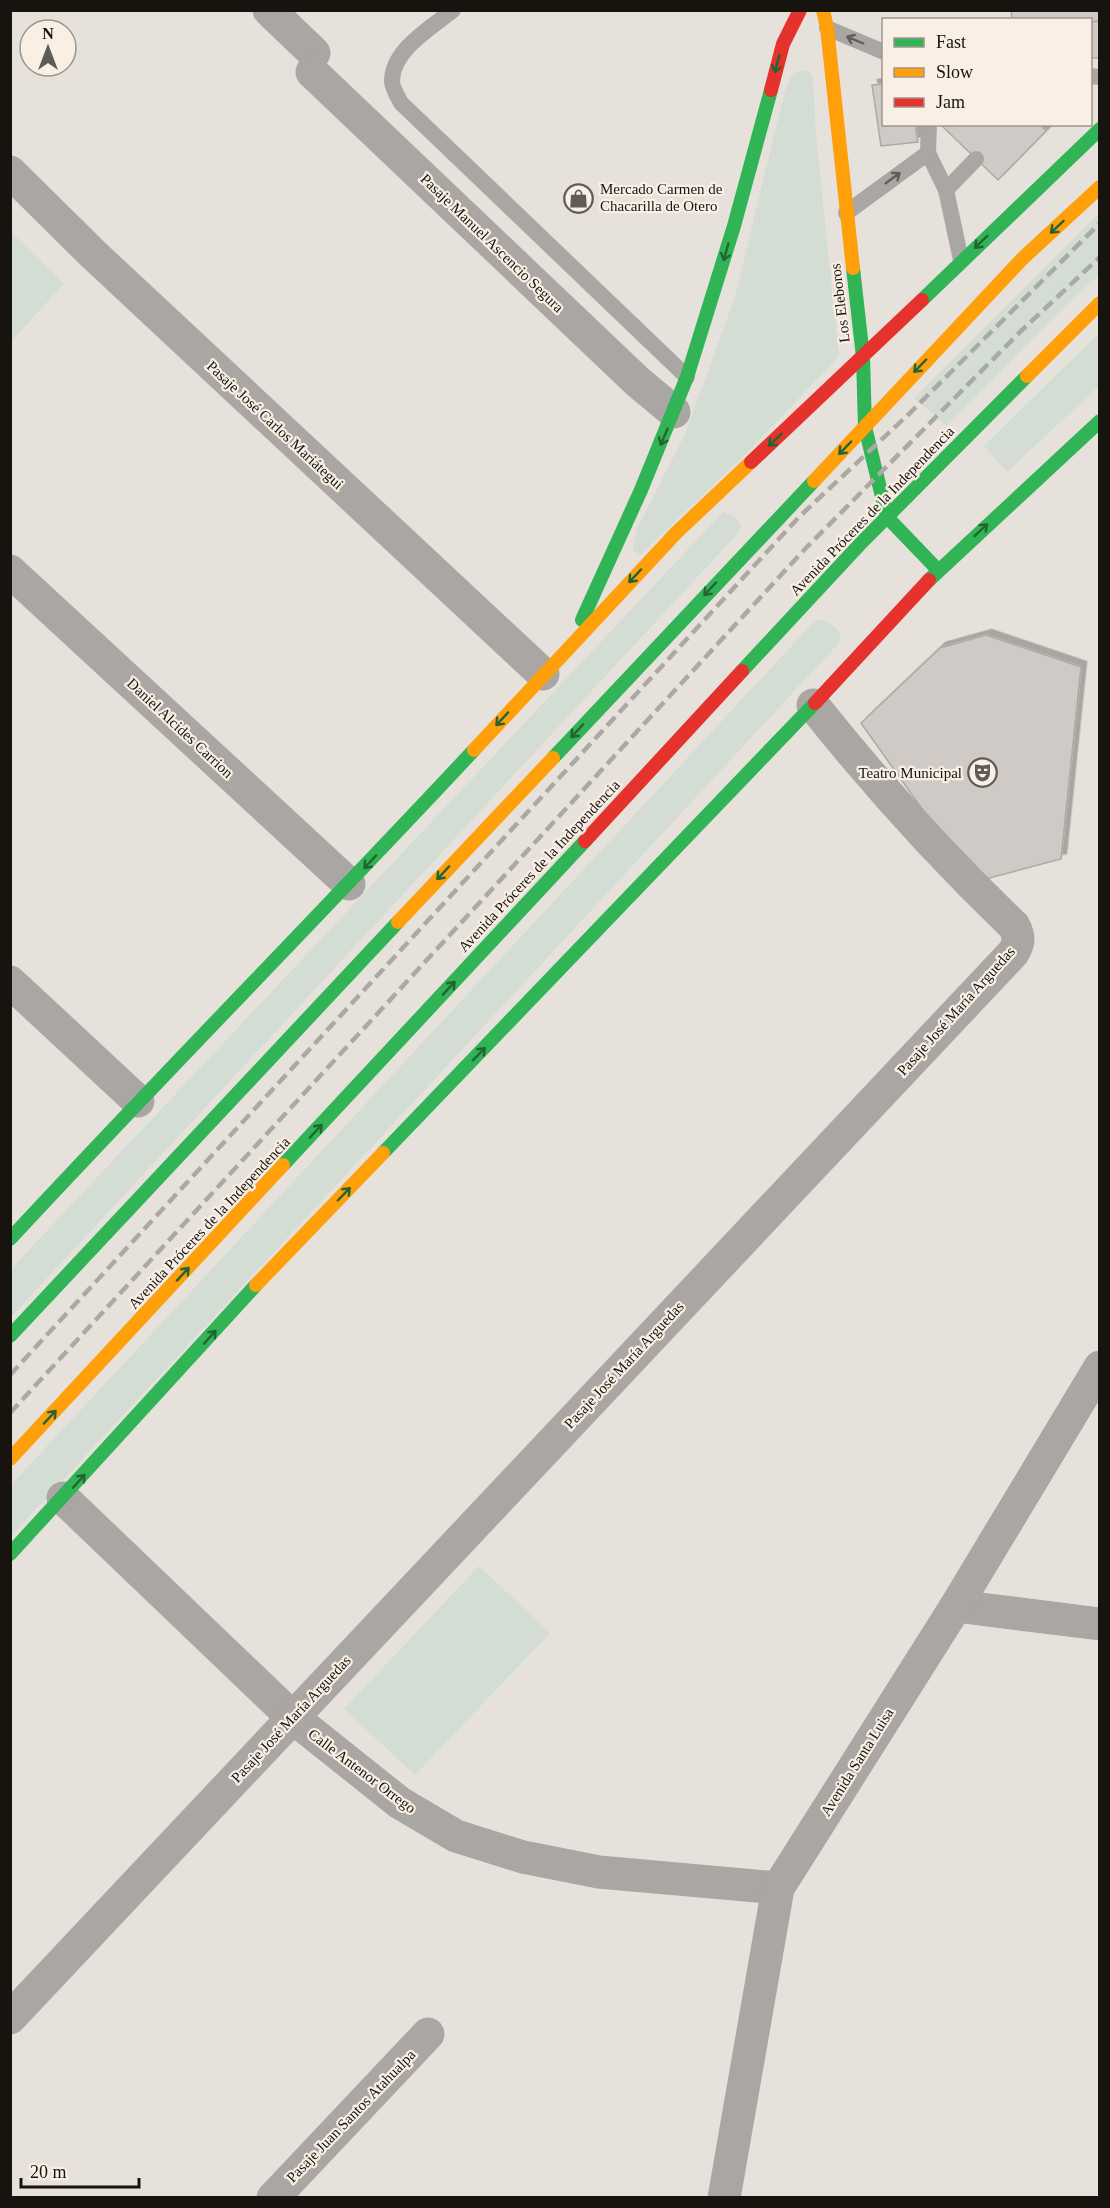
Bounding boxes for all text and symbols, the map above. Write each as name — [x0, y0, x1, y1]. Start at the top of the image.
north arrow — [18, 18, 78, 78]
legend — [882, 18, 1092, 126]
text: N — [42, 25, 54, 42]
text: Fast — [936, 32, 966, 52]
one-way arrow — [846, 34, 865, 45]
one-way arrow — [771, 54, 782, 73]
text: Slow — [936, 62, 973, 82]
text: Jam — [936, 92, 965, 112]
street label: Pasaje Manuel Ascencio Segura — [417, 171, 567, 316]
one-way arrow — [884, 172, 900, 184]
place label: Mercado Carmen de Chacarilla de Otero — [600, 181, 723, 214]
shop icon: Mercado Carmen de Chacarilla de Otero — [563, 182, 595, 214]
one-way arrow — [1049, 220, 1064, 234]
one-way arrow — [974, 234, 989, 249]
one-way arrow — [720, 242, 731, 261]
street label: Los Eleboros — [827, 262, 853, 343]
street label: Pasaje José Carlos Mariátegui — [204, 358, 346, 492]
one-way arrow — [913, 358, 927, 373]
street label: Avenida Próceres de la Independencia — [787, 423, 957, 599]
one-way arrow — [658, 427, 669, 446]
one-way arrow — [768, 433, 783, 447]
one-way arrow — [837, 440, 852, 455]
one-way arrow — [973, 523, 988, 537]
one-way arrow — [628, 569, 643, 584]
one-way arrow — [703, 581, 717, 596]
street label: Daniel Alcides Carrion — [124, 675, 236, 781]
one-way arrow — [495, 711, 509, 726]
one-way arrow — [570, 723, 584, 738]
theatre icon: Teatro Municipal — [967, 757, 999, 789]
place label: Teatro Municipal — [859, 765, 962, 781]
street label: Avenida Próceres de la Independencia — [455, 777, 623, 955]
one-way arrow — [363, 854, 377, 869]
one-way arrow — [436, 865, 450, 880]
street label: Pasaje José María Arguedas — [894, 943, 1018, 1079]
one-way arrow — [442, 981, 456, 996]
one-way arrow — [471, 1046, 486, 1061]
one-way arrow — [309, 1124, 323, 1139]
street label: Avenida Próceres de la Independencia — [125, 1134, 293, 1312]
one-way arrow — [336, 1187, 351, 1202]
one-way arrow — [176, 1267, 191, 1282]
street label: Pasaje José María Arguedas — [561, 1298, 687, 1432]
one-way arrow — [203, 1330, 217, 1345]
one-way arrow — [43, 1409, 58, 1424]
one-way arrow — [72, 1473, 86, 1488]
street label: Pasaje José María Arguedas — [228, 1652, 354, 1786]
street label: Avenida Santa Luisa — [817, 1705, 897, 1819]
street label: Calle Antenor Orrego — [305, 1726, 419, 1816]
street label: Pasaje Juan Santos Atahualpa — [283, 2046, 419, 2186]
scale bar — [21, 2151, 140, 2189]
text: 20 m — [30, 2162, 67, 2182]

